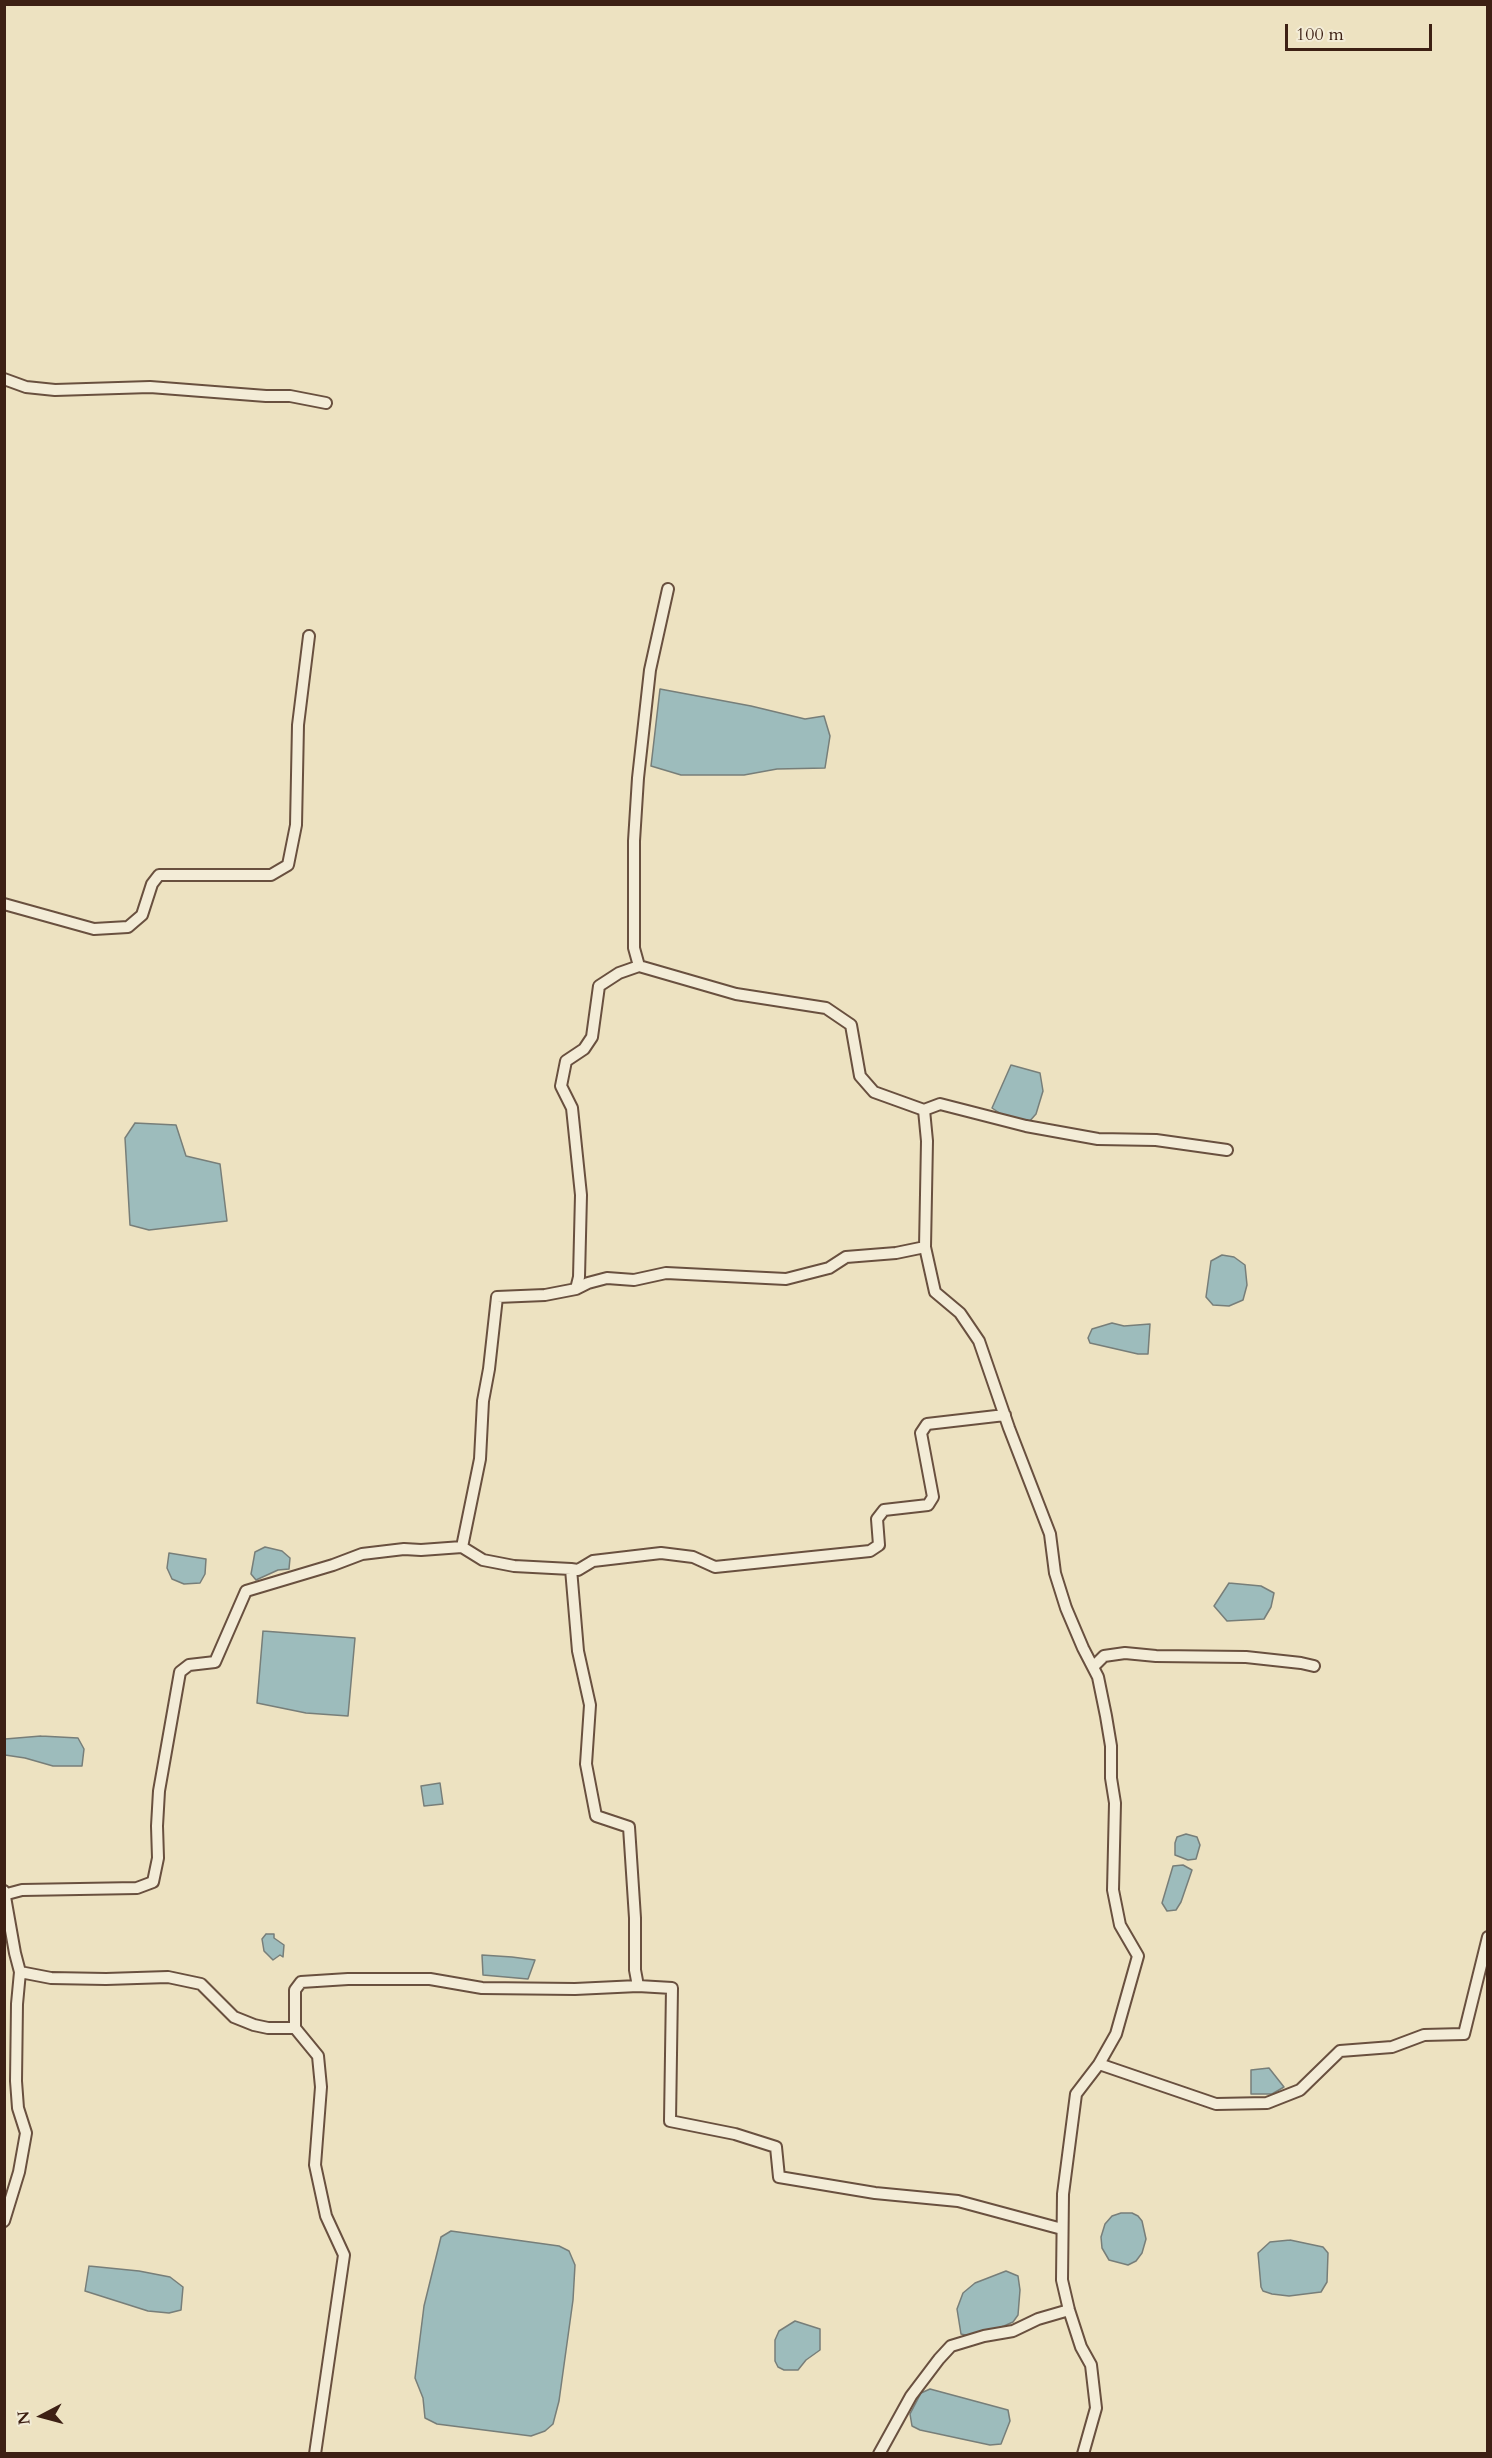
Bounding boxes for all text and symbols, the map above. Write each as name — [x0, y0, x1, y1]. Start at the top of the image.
scale bar — [1288, 12, 1435, 50]
text: 100 m — [1296, 22, 1344, 47]
north arrow — [12, 2386, 72, 2446]
text: N — [12, 2410, 36, 2426]

